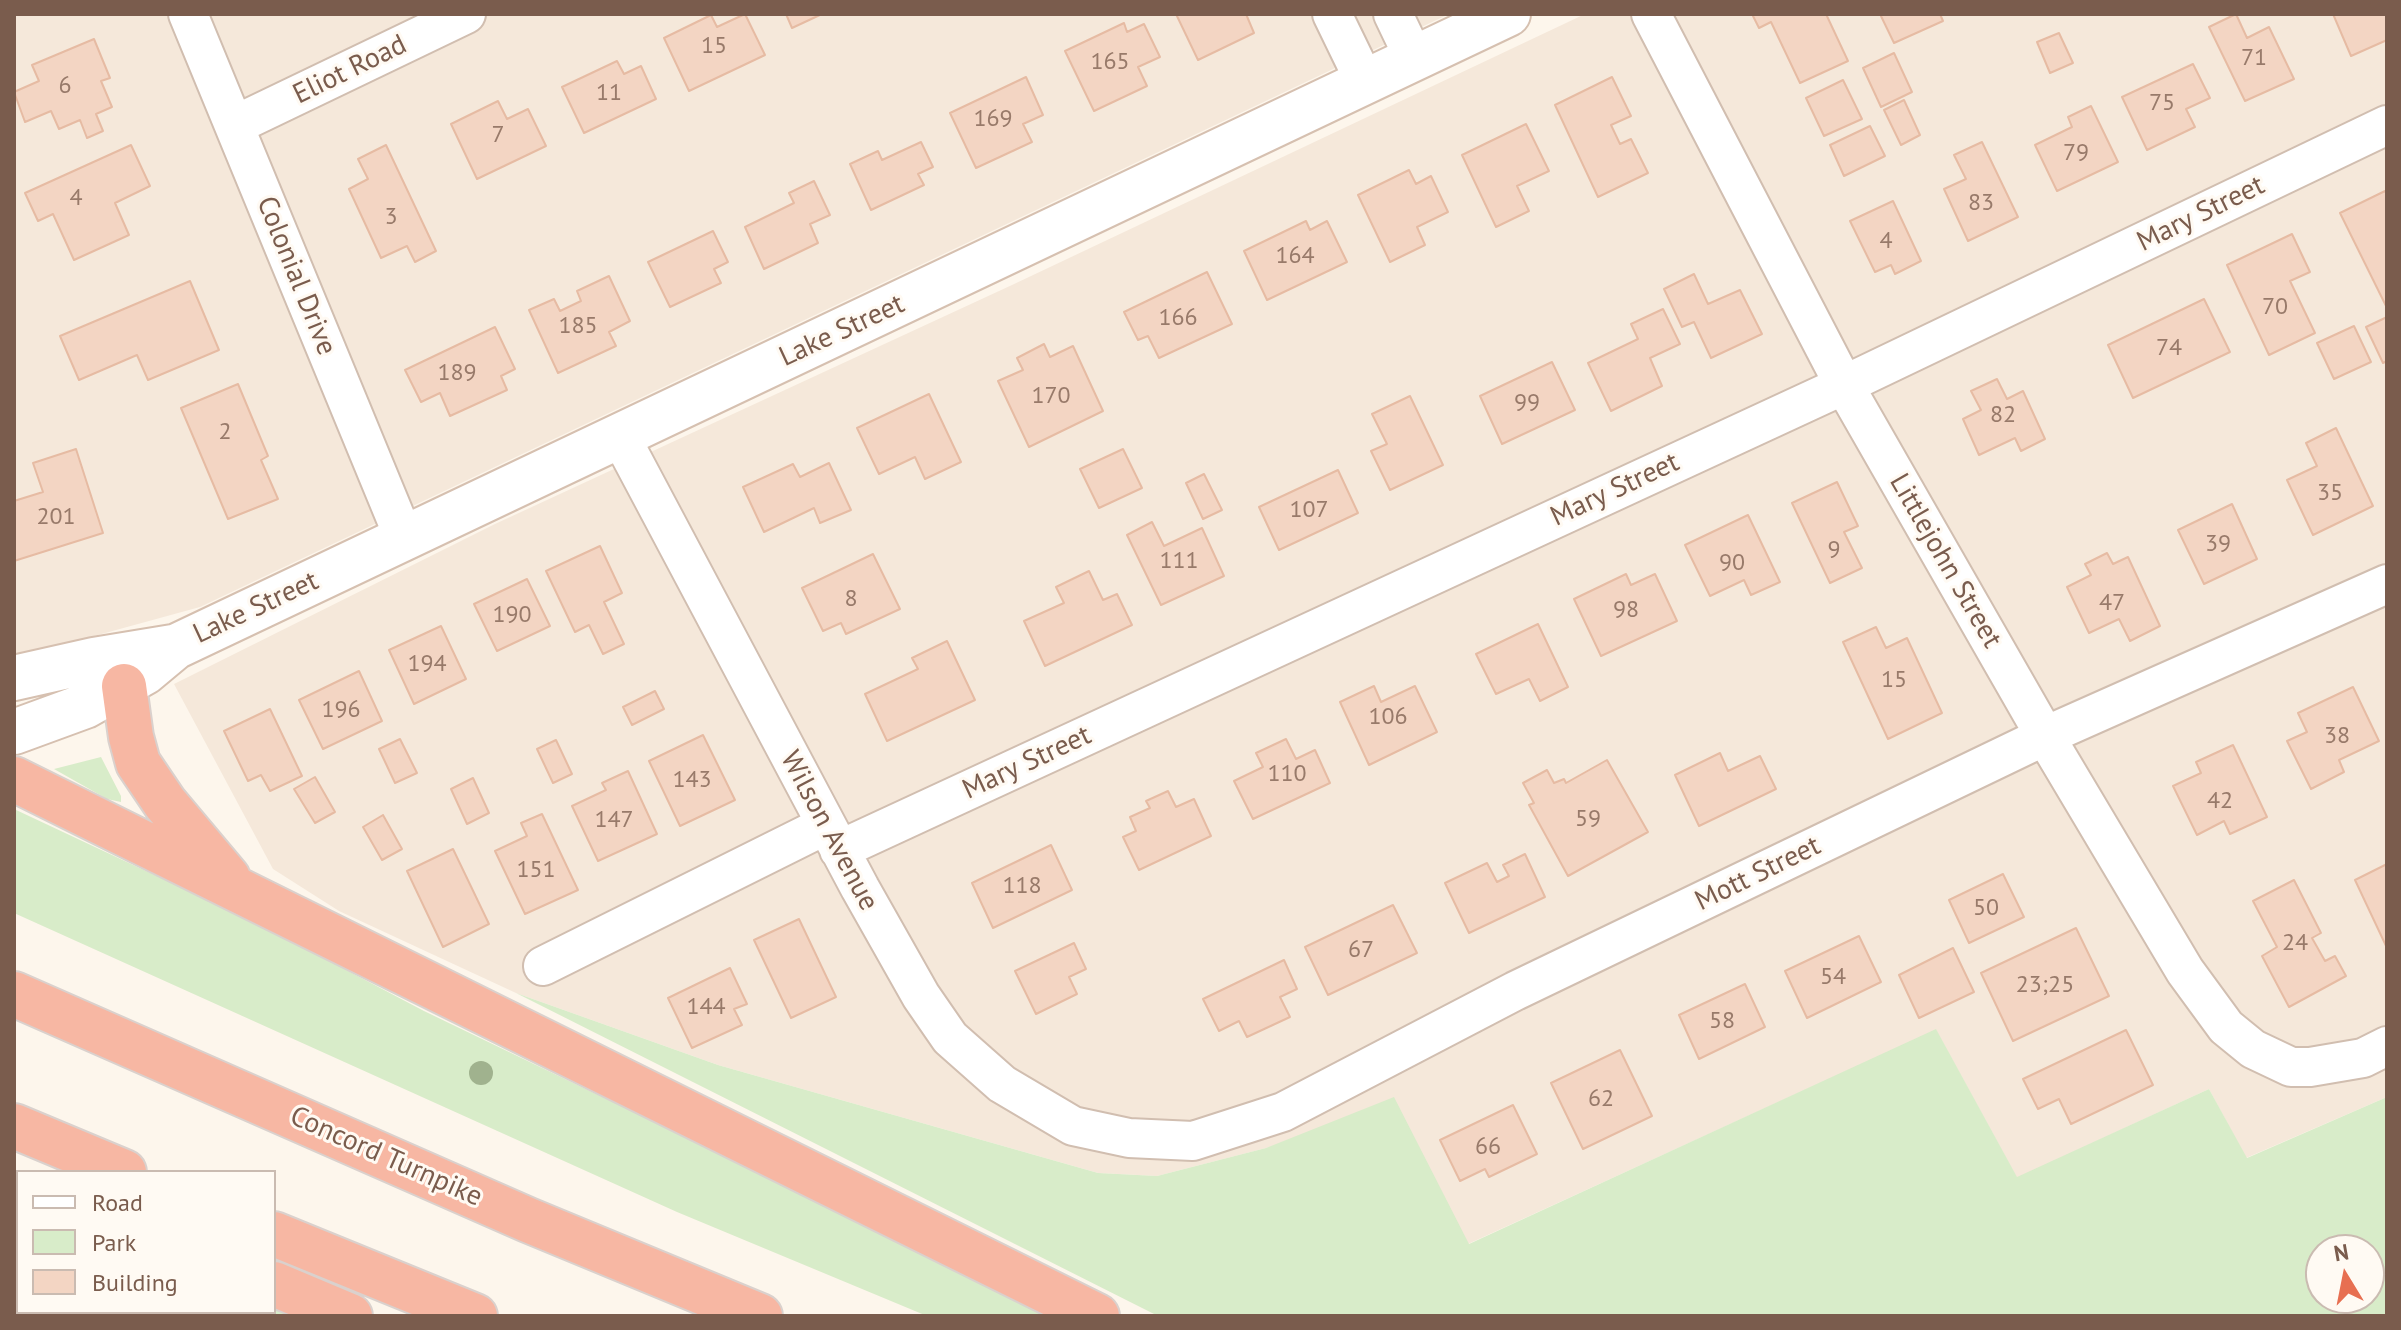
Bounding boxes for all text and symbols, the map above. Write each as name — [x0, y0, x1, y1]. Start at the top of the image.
street label: Eliot Road — [288, 28, 412, 112]
house number: 15 — [701, 32, 727, 60]
house number: 71 — [2241, 44, 2267, 72]
house number: 165 — [1090, 48, 1130, 76]
house number: 6 — [58, 72, 72, 100]
house number: 11 — [596, 79, 622, 107]
house number: 75 — [2149, 89, 2175, 117]
house number: 169 — [973, 105, 1013, 133]
house number: 7 — [491, 121, 505, 149]
house number: 79 — [2063, 139, 2089, 167]
street label: Mary Street — [2132, 169, 2270, 259]
house number: 4 — [69, 184, 83, 212]
house number: 83 — [1968, 189, 1994, 217]
street label: Colonial Drive — [249, 192, 343, 360]
house number: 3 — [384, 203, 398, 231]
house number: 4 — [1879, 227, 1893, 255]
house number: 164 — [1275, 242, 1315, 270]
street label: Lake Street — [774, 287, 910, 375]
house number: 70 — [2262, 293, 2288, 321]
house number: 166 — [1158, 304, 1198, 332]
house number: 185 — [558, 312, 598, 340]
house number: 74 — [2156, 334, 2182, 362]
house number: 189 — [437, 359, 477, 387]
house number: 170 — [1031, 382, 1071, 410]
house number: 99 — [1514, 389, 1540, 417]
house number: 82 — [1990, 401, 2016, 429]
house number: 2 — [218, 418, 232, 446]
street label: Mary Street — [1546, 446, 1684, 534]
street label: Littlejohn Street — [1882, 468, 2008, 654]
house number: 35 — [2317, 479, 2343, 507]
house number: 107 — [1289, 496, 1329, 524]
house number: 201 — [36, 503, 76, 531]
house number: 39 — [2205, 530, 2231, 558]
house number: 9 — [1827, 536, 1841, 564]
house number: 111 — [1159, 547, 1199, 575]
house number: 90 — [1719, 549, 1745, 577]
street label: Lake Street — [188, 564, 324, 652]
house number: 8 — [844, 585, 858, 613]
house number: 47 — [2099, 589, 2125, 617]
house number: 98 — [1613, 596, 1639, 624]
house number: 190 — [492, 601, 532, 629]
house number: 194 — [407, 650, 447, 678]
house number: 15 — [1881, 666, 1907, 694]
house number: 196 — [321, 696, 361, 724]
house number: 106 — [1368, 703, 1408, 731]
street label: Mary Street — [958, 719, 1096, 807]
house number: 38 — [2324, 722, 2350, 750]
street label: Wilson Avenue — [773, 745, 885, 917]
house number: 110 — [1267, 760, 1307, 788]
house number: 143 — [672, 766, 712, 794]
house number: 42 — [2207, 787, 2233, 815]
house number: 59 — [1575, 805, 1601, 833]
house number: 147 — [594, 806, 634, 834]
street label: Mott Street — [1690, 829, 1826, 919]
house number: 151 — [516, 856, 556, 884]
house number: 118 — [1002, 872, 1042, 900]
house number: 50 — [1973, 894, 1999, 922]
house number: 24 — [2282, 929, 2308, 957]
house number: 67 — [1348, 936, 1374, 964]
house number: 54 — [1820, 963, 1846, 991]
house number: 23;25 — [2016, 971, 2074, 999]
house number: 144 — [686, 993, 726, 1021]
house number: 58 — [1709, 1007, 1735, 1035]
house number: 62 — [1588, 1085, 1614, 1113]
street label: Concord Turnpike — [285, 1100, 487, 1214]
house number: 66 — [1475, 1133, 1501, 1161]
legend — [16, 1170, 276, 1314]
text: Road — [92, 1187, 143, 1218]
text: Park — [92, 1227, 136, 1258]
north arrow — [2305, 1234, 2385, 1314]
text: N — [2332, 1237, 2351, 1267]
text: Building — [92, 1267, 178, 1298]

